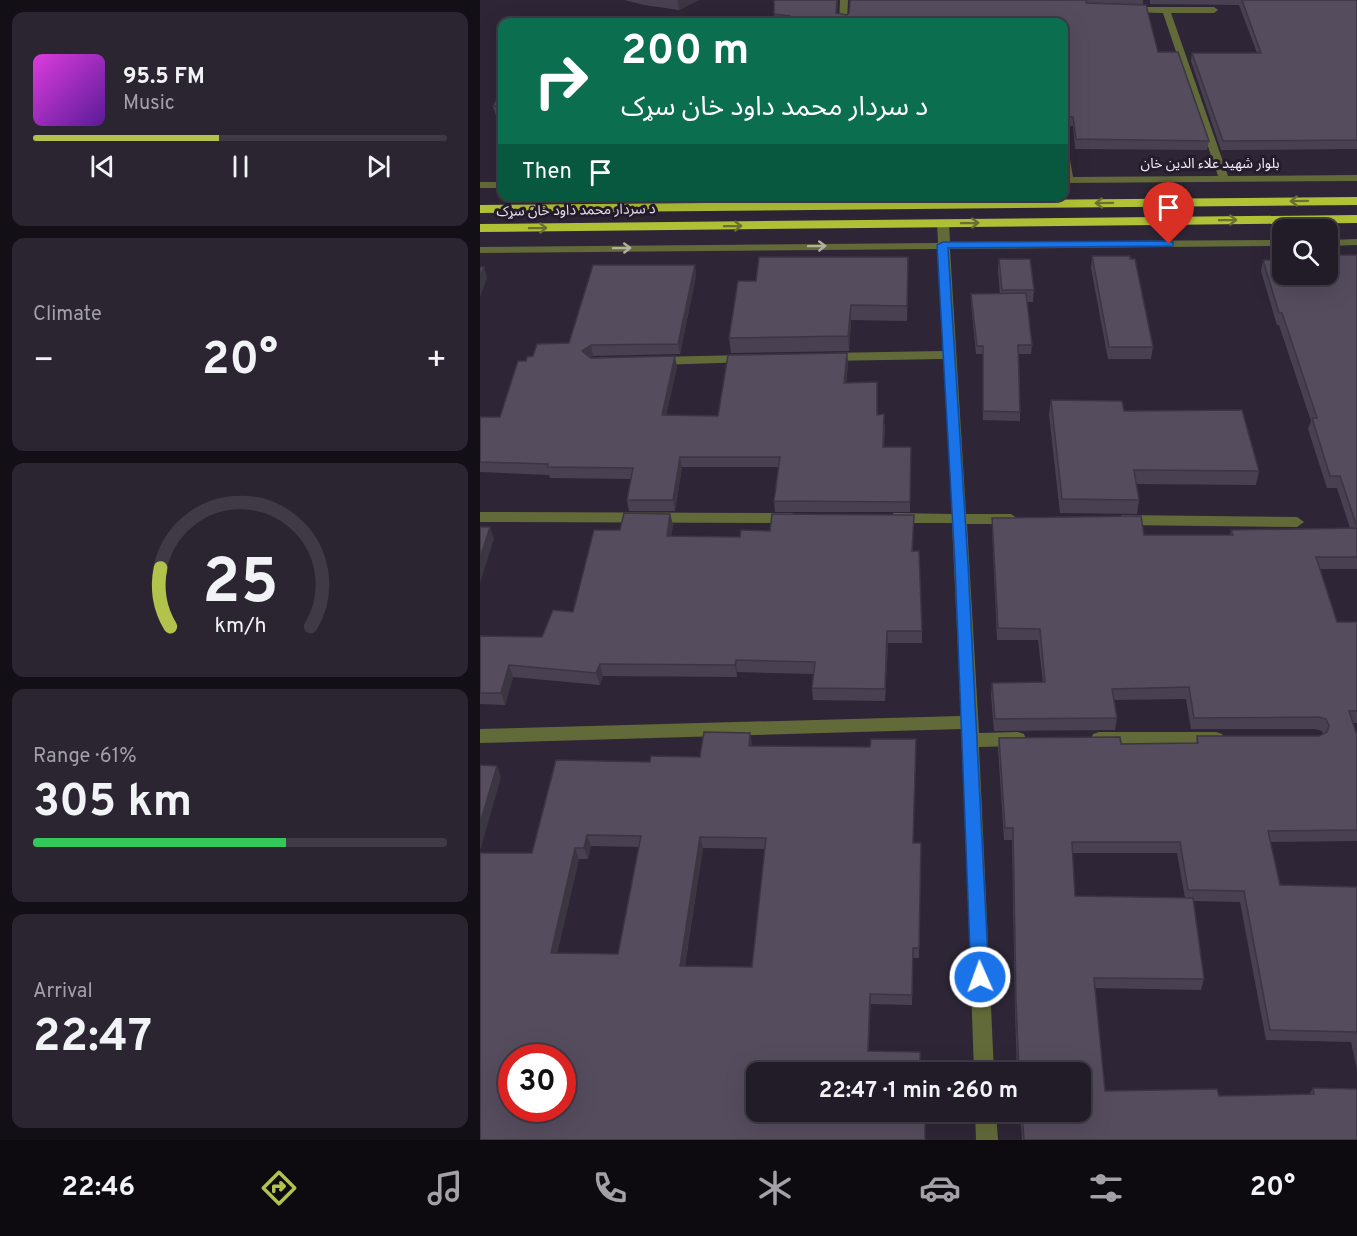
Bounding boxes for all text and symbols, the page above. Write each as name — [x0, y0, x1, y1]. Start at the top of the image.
text: 200 m — [621, 26, 749, 79]
icon: right — [522, 42, 600, 120]
text: 95.5 FM — [123, 64, 205, 91]
text: Music — [123, 91, 175, 117]
text: د سردار محمد داود خان سړک — [621, 91, 928, 125]
icon: previous — [86, 150, 119, 183]
icon: pause — [224, 150, 257, 183]
icon: next — [362, 150, 395, 183]
icon: arrive — [584, 156, 617, 189]
street label: بلوار شهید علاء الدین خان — [1141, 156, 1280, 173]
text: Then — [522, 159, 572, 186]
pin — [1143, 182, 1194, 244]
icon: arrive — [1152, 191, 1185, 224]
one-way arrow — [1289, 196, 1309, 207]
one-way arrow — [1094, 197, 1114, 209]
street label: د سردار محمد داود خان سړک — [496, 201, 656, 221]
one-way arrow — [1218, 215, 1238, 226]
one-way arrow — [960, 217, 980, 229]
map controls — [1272, 219, 1338, 285]
button: search — [1272, 219, 1338, 285]
one-way arrow — [723, 220, 743, 231]
one-way arrow — [528, 222, 548, 234]
one-way arrow — [807, 241, 827, 252]
one-way arrow — [612, 242, 632, 254]
text: Climate — [33, 302, 102, 328]
text: 20° — [202, 333, 278, 390]
text: − — [33, 341, 54, 383]
text: + — [426, 341, 447, 383]
text: 25 — [202, 546, 278, 625]
text: km/h — [214, 613, 266, 640]
text: Range · 61% — [33, 744, 137, 770]
text: 305 km — [33, 775, 192, 832]
position arrow — [948, 945, 1012, 1009]
text: Arrival — [33, 979, 93, 1005]
text: 22:47 — [33, 1010, 152, 1067]
speed limit sign: 30 — [498, 1044, 576, 1122]
text: 22:47 · 1 min · 260 m — [819, 1078, 1018, 1105]
icon: directions — [258, 1167, 300, 1209]
icon: music — [424, 1167, 466, 1209]
icon: phone — [589, 1167, 631, 1209]
icon: climate — [754, 1167, 796, 1209]
icon: car — [919, 1167, 961, 1209]
icon: filters — [1085, 1167, 1127, 1209]
text: 22:46 — [62, 1171, 135, 1205]
text: 20° — [1250, 1171, 1295, 1205]

